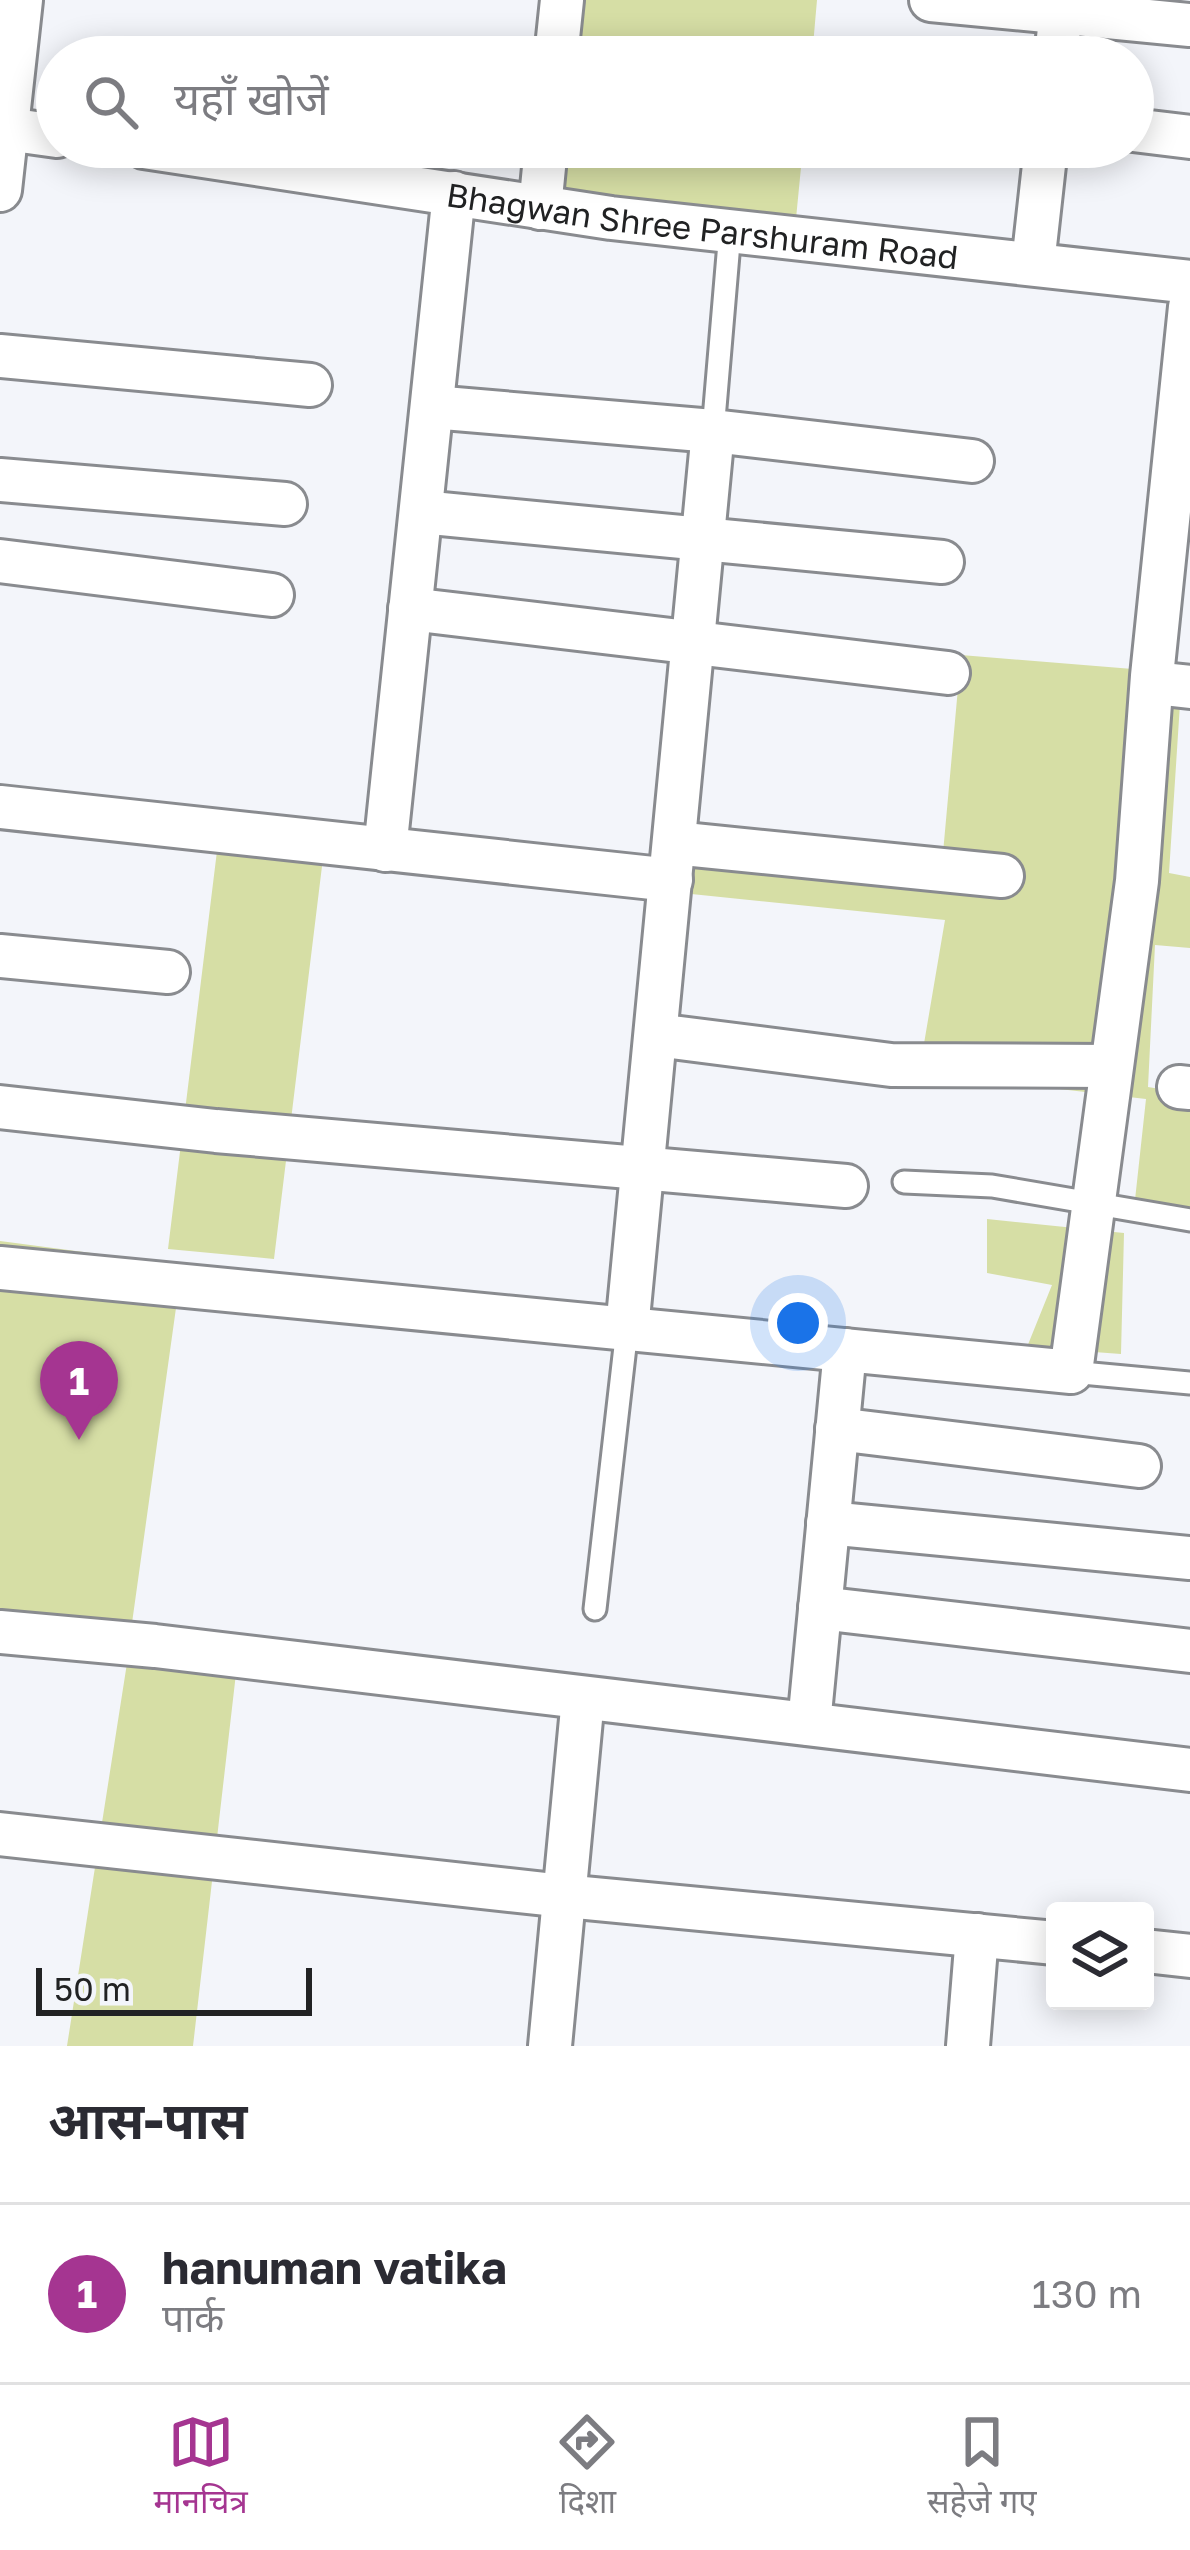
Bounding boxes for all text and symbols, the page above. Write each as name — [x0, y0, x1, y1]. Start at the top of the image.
search box — [36, 36, 1154, 168]
icon: search — [78, 69, 144, 135]
text: यहाँ खोजें — [174, 71, 329, 125]
street label: Bhagwan Shree Parshuram Road — [444, 174, 960, 276]
your location — [768, 1293, 828, 1353]
pin: 1 — [40, 1341, 118, 1440]
map controls — [1046, 1902, 1154, 2010]
button: layers — [1046, 1902, 1154, 2010]
scale bar — [36, 1962, 312, 2015]
text: 50 m — [54, 1969, 131, 2008]
text: आस-पास — [48, 2089, 247, 2150]
text: hanuman vatika — [162, 2240, 507, 2294]
text: 1 — [77, 2270, 97, 2317]
text: 130 m — [1032, 2270, 1142, 2317]
text: पार्क — [162, 2294, 224, 2341]
tab: मानचित्र — [153, 2409, 248, 2526]
tab: दिशा — [554, 2409, 620, 2526]
tab: सहेजे गए — [927, 2409, 1037, 2526]

